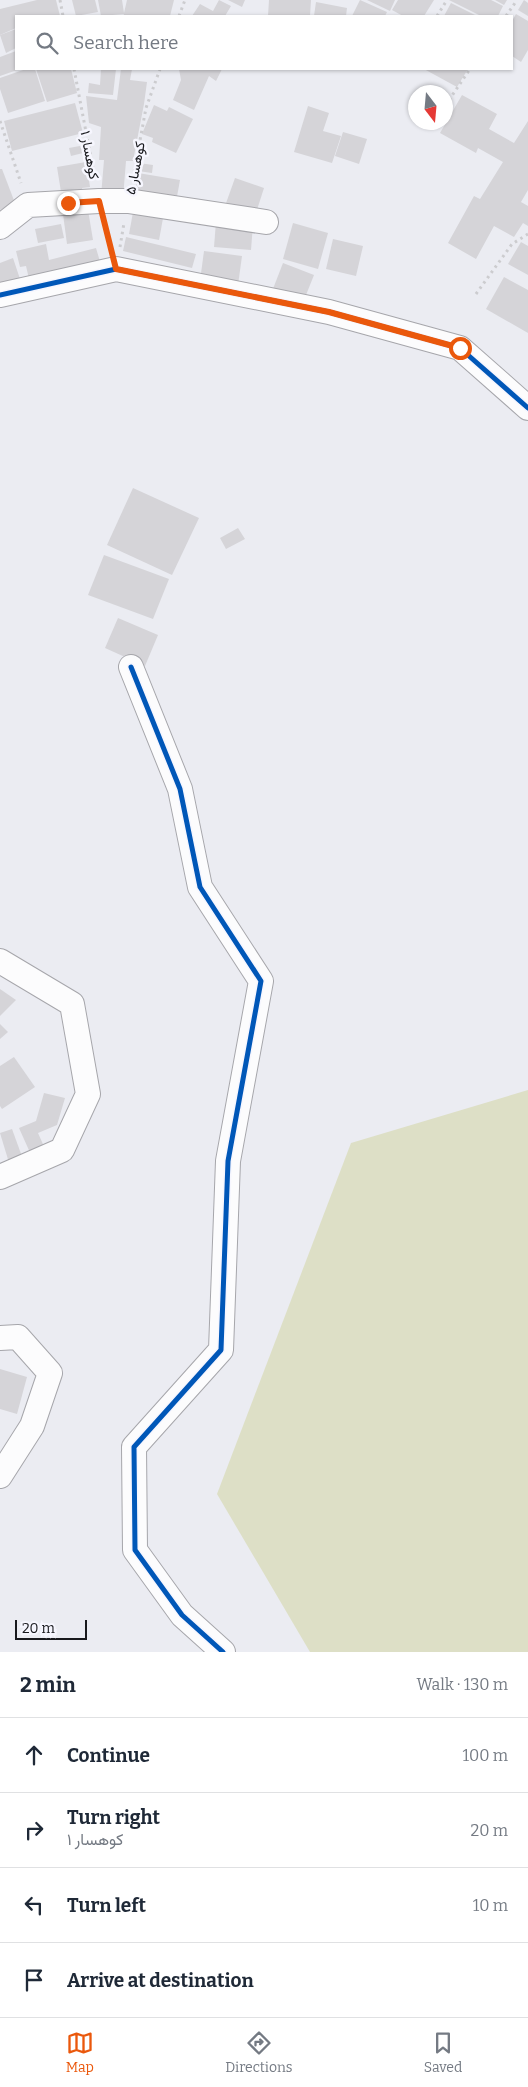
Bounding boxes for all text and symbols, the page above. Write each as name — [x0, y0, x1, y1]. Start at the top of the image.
search box — [15, 15, 513, 70]
icon: search — [33, 29, 61, 57]
text: Search here — [73, 31, 178, 54]
north arrow — [408, 85, 453, 130]
street label: کوهسار ۱ — [76, 129, 103, 181]
street label: کوهسار ۵ — [122, 140, 149, 196]
route end — [57, 192, 80, 215]
route start — [449, 337, 472, 360]
scale bar — [15, 1617, 88, 1640]
text: 20 m — [22, 1620, 55, 1637]
text: 2 min — [20, 1672, 76, 1698]
text: Walk · 130 m — [416, 1675, 508, 1694]
icon: ahead — [20, 1741, 48, 1769]
text: Continue — [67, 1744, 150, 1767]
text: 100 m — [463, 1746, 508, 1765]
text: Turn right — [67, 1806, 160, 1829]
icon: right — [20, 1816, 48, 1844]
text: 20 m — [471, 1821, 508, 1840]
text: کوهسار ۱ — [67, 1830, 123, 1849]
icon: left — [20, 1891, 48, 1919]
text: Turn left — [67, 1894, 146, 1917]
text: 10 m — [473, 1896, 508, 1915]
icon: arrive — [20, 1966, 48, 1994]
text: Arrive at destination — [67, 1969, 254, 1992]
tab: Map — [66, 2029, 94, 2076]
tab: Directions — [225, 2029, 293, 2076]
tab: Saved — [424, 2029, 462, 2076]

